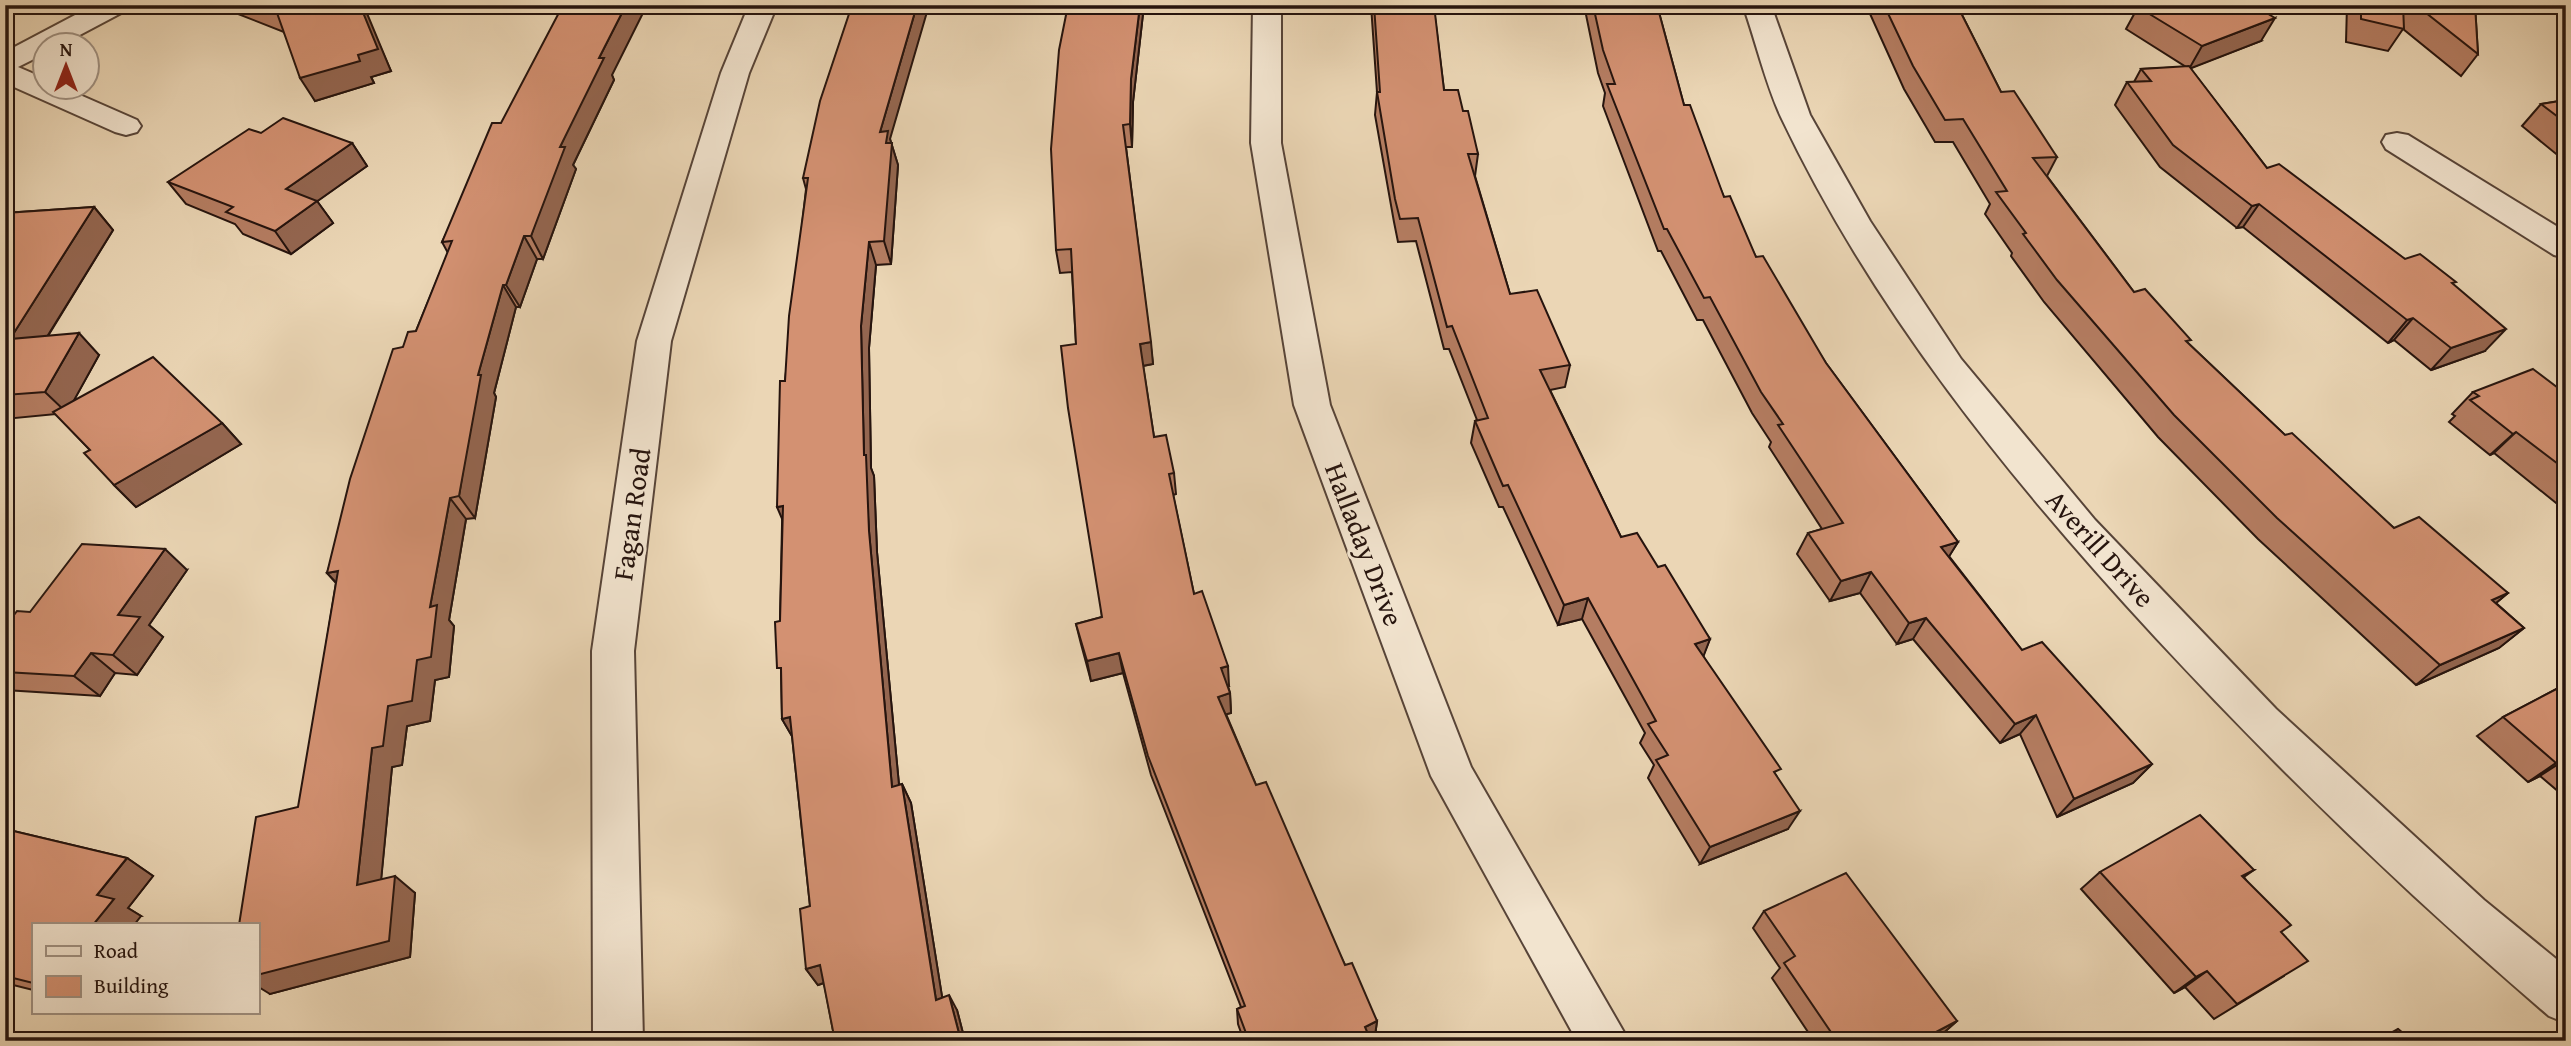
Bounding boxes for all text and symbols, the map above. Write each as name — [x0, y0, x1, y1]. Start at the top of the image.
north arrow — [32, 32, 102, 102]
text: N — [60, 35, 73, 63]
street label: Fagan Road — [601, 445, 661, 583]
street label: Halladay Drive — [1315, 456, 1415, 632]
street label: Averill Drive — [2037, 480, 2165, 616]
legend — [32, 923, 259, 1014]
text: Road — [94, 935, 139, 966]
text: Building — [94, 970, 169, 1001]

